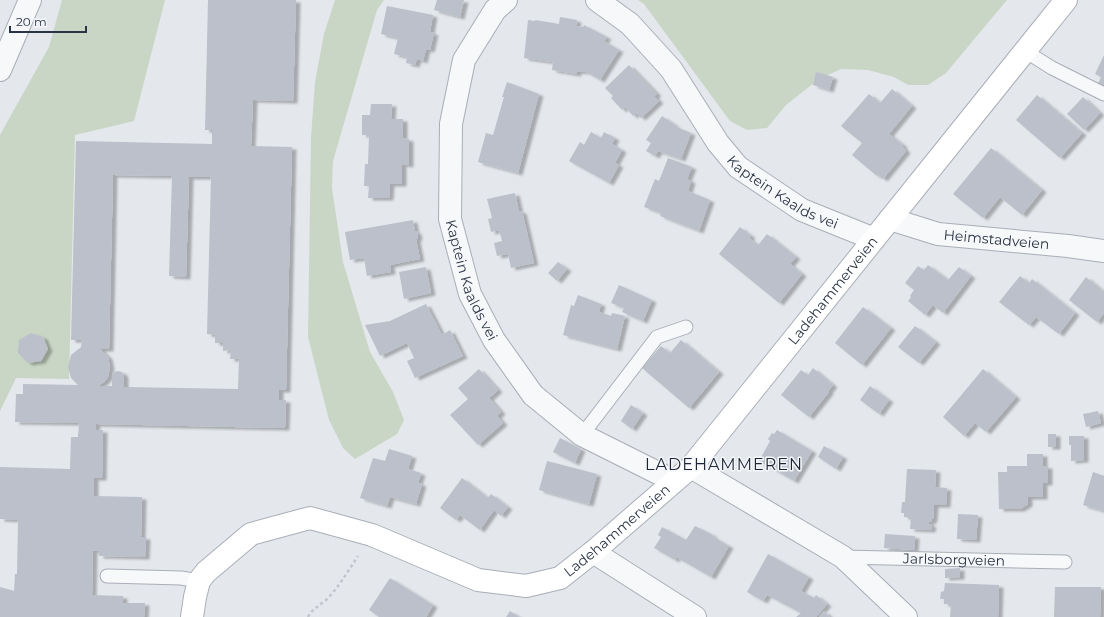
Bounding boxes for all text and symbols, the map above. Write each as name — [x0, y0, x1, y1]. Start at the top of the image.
scale bar — [10, 8, 86, 34]
text: 20 m — [16, 14, 47, 29]
street label: Kaptein Kaalds vei — [723, 152, 841, 233]
street label: Kaptein Kaalds vei — [442, 218, 502, 344]
street label: Heimstadveien — [943, 226, 1050, 253]
street label: Ladehammerveien — [784, 233, 882, 348]
district label: LADEHAMMEREN — [645, 455, 803, 474]
street label: Ladehammerveien — [560, 480, 674, 581]
street label: Jarlsborgveien — [902, 549, 1005, 570]

